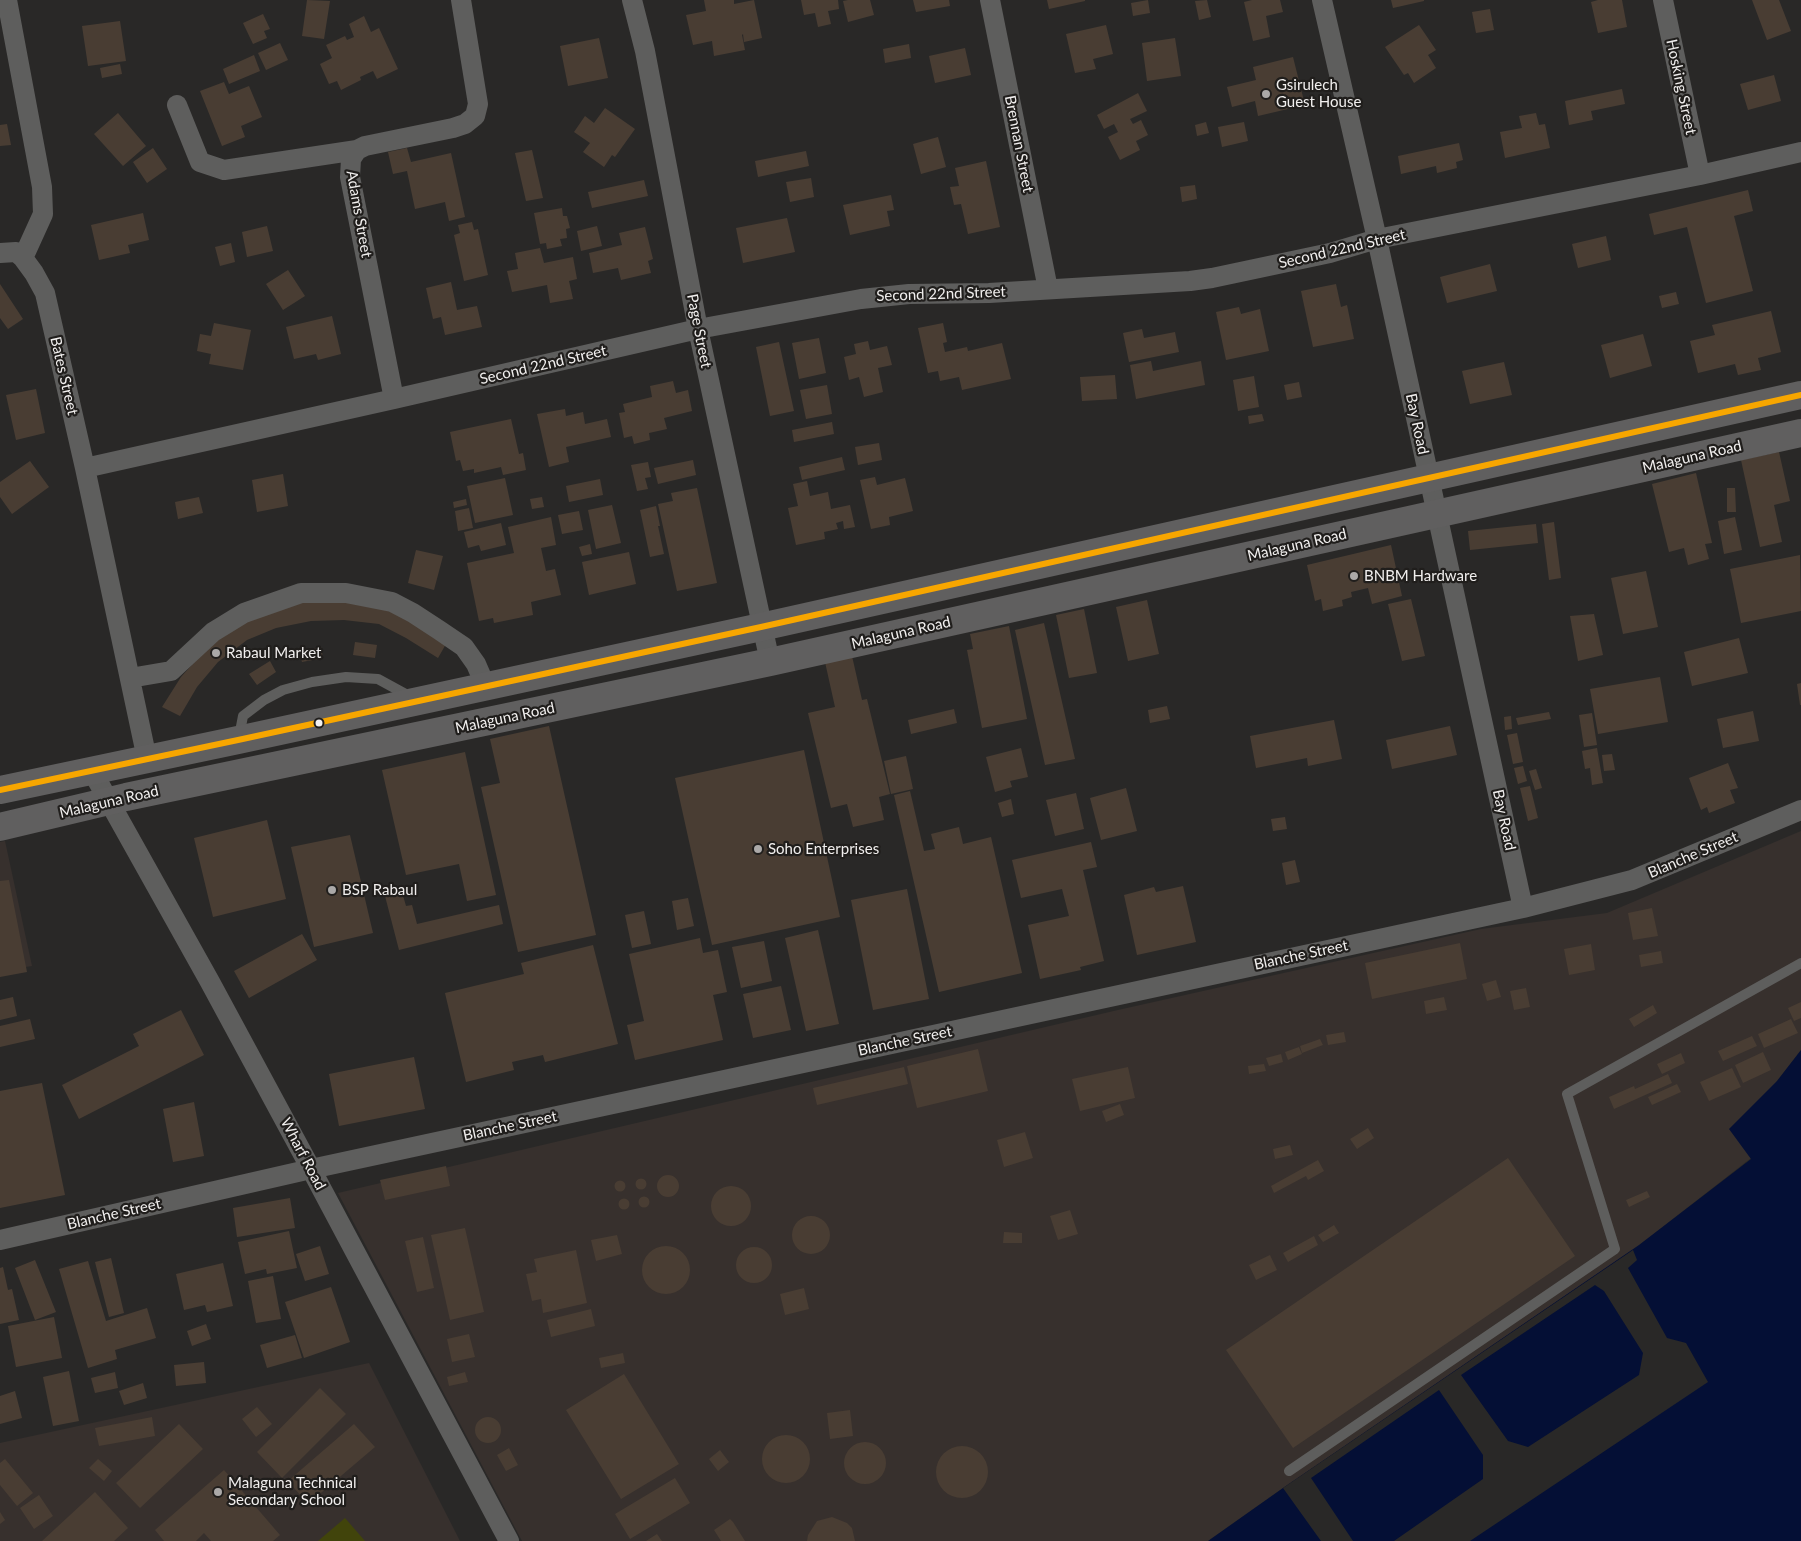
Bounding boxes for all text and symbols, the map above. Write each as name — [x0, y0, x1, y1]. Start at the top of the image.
street label: Hosking Street — [1662, 38, 1700, 136]
place label: Gsirulech Guest House — [1276, 76, 1361, 111]
marker: Gsirulech Guest House — [1260, 88, 1272, 100]
street label: Brennan Street — [1001, 94, 1037, 194]
street label: Adams Street — [342, 169, 376, 259]
street label: Second 22nd Street — [1277, 226, 1407, 272]
street label: Second 22nd Street — [876, 283, 1006, 305]
street label: Page Street — [683, 292, 715, 370]
street label: Bates Street — [46, 335, 82, 417]
street label: Second 22nd Street — [478, 342, 608, 388]
street label: Bay Road — [1402, 392, 1432, 456]
street label: Malaguna Road — [1641, 437, 1743, 477]
street label: Malaguna Road — [1246, 525, 1348, 565]
place label: BNBM Hardware — [1364, 567, 1477, 585]
marker: BNBM Hardware — [1348, 570, 1360, 582]
street label: Malaguna Road — [850, 613, 952, 653]
place label: Rabaul Market — [226, 644, 321, 662]
marker: Rabaul Market — [210, 647, 222, 659]
street label: Malaguna Road — [454, 699, 556, 737]
unlabelled marker — [314, 718, 324, 728]
street label: Malaguna Road — [58, 782, 160, 822]
street label: Bay Road — [1489, 788, 1519, 852]
street label: Blanche Street — [1645, 828, 1741, 882]
place label: Soho Enterprises — [768, 840, 879, 858]
marker: Soho Enterprises — [752, 843, 764, 855]
place label: BSP Rabaul — [342, 881, 417, 899]
marker: BSP Rabaul — [326, 884, 338, 896]
street label: Blanche Street — [1252, 936, 1350, 974]
street label: Blanche Street — [856, 1022, 954, 1060]
street label: Blanche Street — [461, 1107, 559, 1145]
street label: Wharf Road — [276, 1115, 330, 1193]
street label: Blanche Street — [65, 1194, 163, 1234]
place label: Malaguna Technical Secondary School — [228, 1474, 357, 1509]
marker: Malaguna Technical Secondary School — [212, 1486, 224, 1498]

